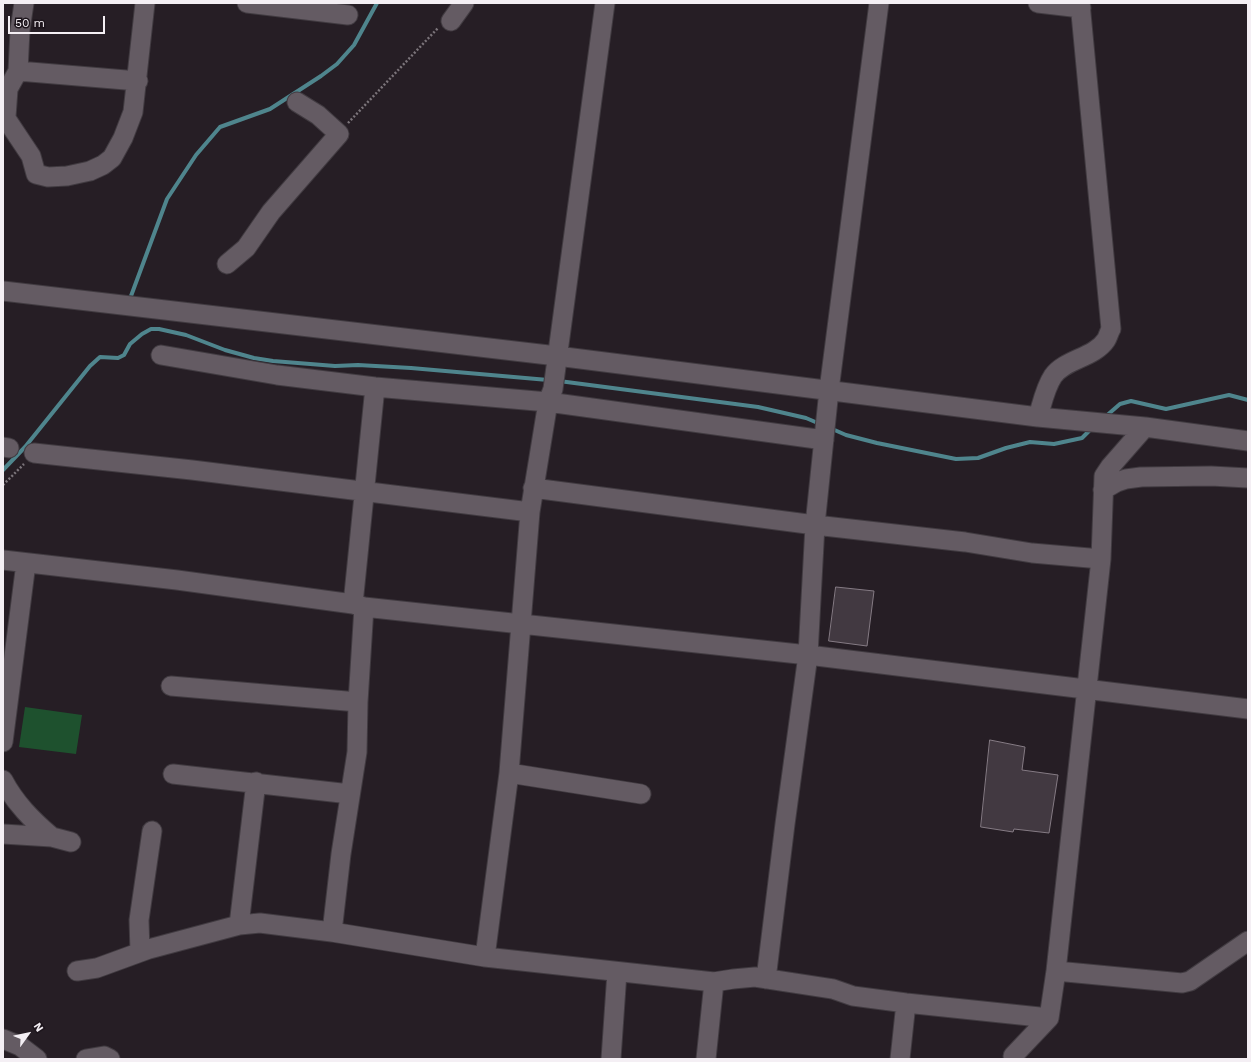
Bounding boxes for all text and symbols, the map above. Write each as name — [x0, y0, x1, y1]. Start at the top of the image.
scale bar — [10, 8, 107, 34]
text: 50 m — [15, 16, 45, 30]
north arrow — [8, 1014, 48, 1054]
text: N — [31, 1020, 46, 1034]

